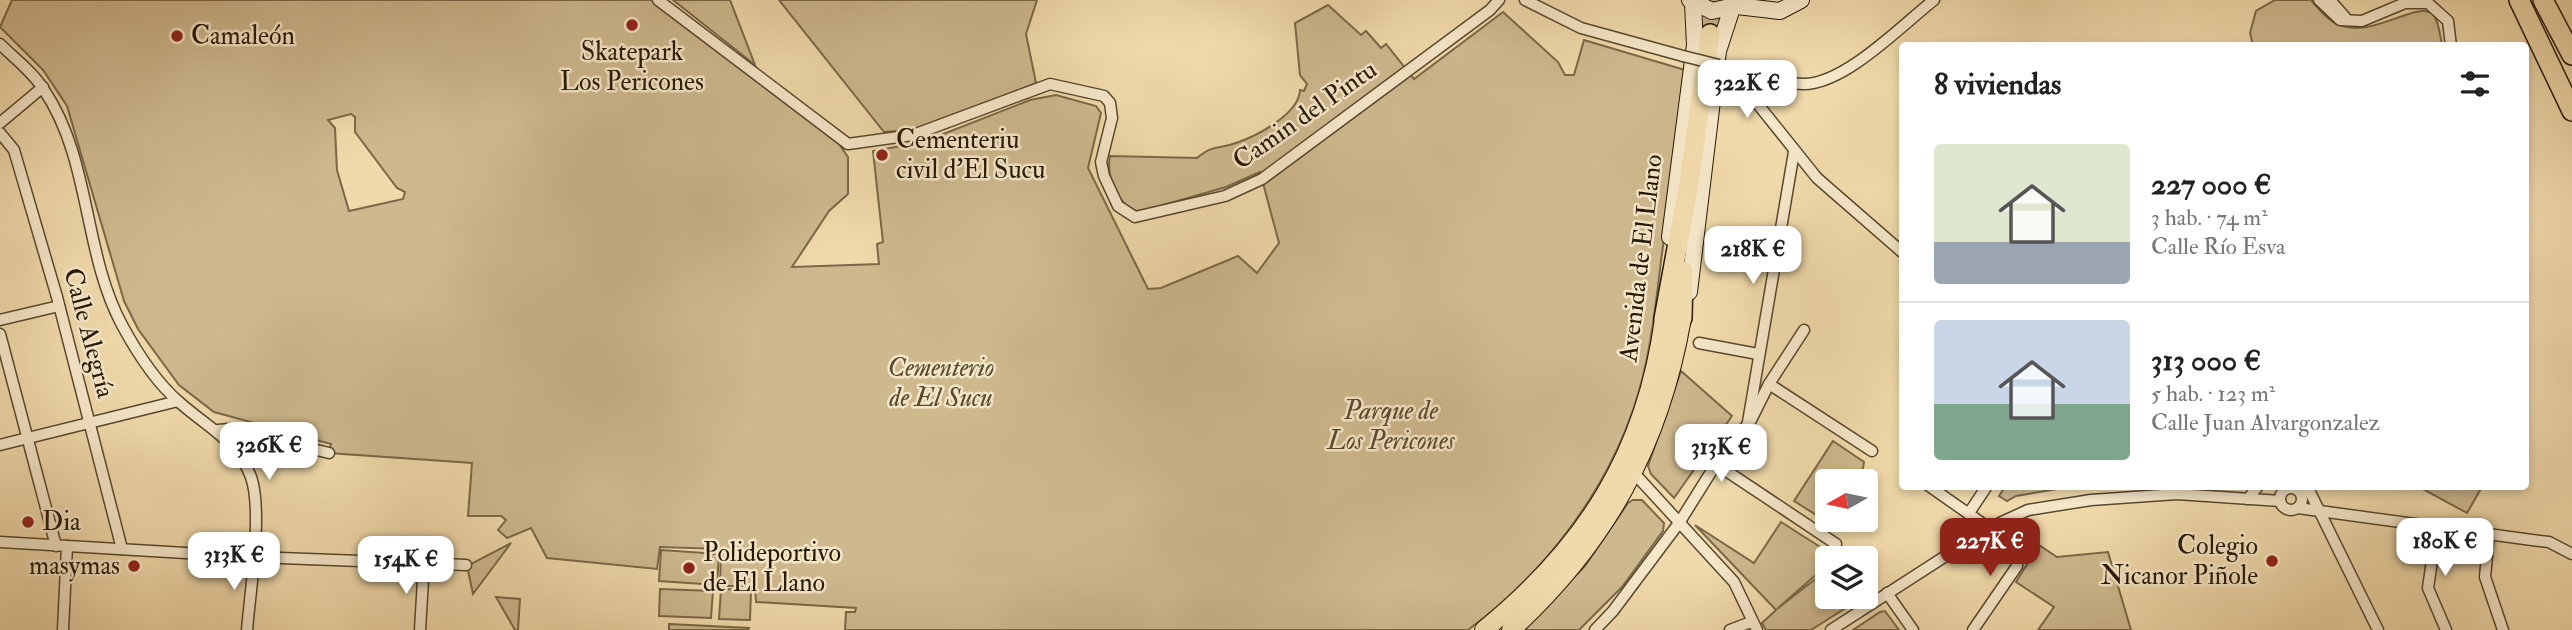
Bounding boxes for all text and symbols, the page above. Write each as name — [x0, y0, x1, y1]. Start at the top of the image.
marker: Skatepark Los Pericones — [624, 17, 640, 33]
place label: Camaleón — [191, 20, 295, 52]
marker: Camaleón — [169, 28, 185, 44]
place label: Skatepark Los Pericones — [560, 36, 704, 98]
street label: Camin del Pintu — [1227, 54, 1383, 176]
pin: 322K € — [1690, 60, 1804, 120]
icon: filters — [2456, 65, 2494, 103]
text: 8 viviendas — [1934, 66, 2061, 103]
text: 322K € — [1714, 68, 1780, 97]
place label: Cementeriu civil d'El Sucu — [896, 124, 1046, 186]
marker: Cementeriu civil d'El Sucu — [874, 147, 890, 163]
street label: Avenida de El Llano — [1612, 152, 1670, 365]
text: 227 000 € — [2151, 166, 2271, 203]
icon: home — [1990, 172, 2074, 256]
text: 3 hab. · 74 m² — [2151, 203, 2268, 232]
pin: 218K € — [1696, 226, 1810, 286]
text: Calle Río Esva — [2151, 232, 2285, 261]
text: 218K € — [1720, 234, 1786, 263]
street label: Calle Alegría — [56, 265, 122, 402]
text: 313 000 € — [2151, 342, 2261, 379]
icon: home — [1990, 348, 2074, 432]
park label: Cementerio de El Sucu — [888, 352, 994, 414]
text: 5 hab. · 123 m² — [2151, 379, 2275, 408]
park label: Parque de Los Pericones — [1326, 395, 1456, 457]
text: Calle Juan Alvargonzalez — [2151, 408, 2380, 437]
pin: 326K € — [212, 422, 326, 482]
pin: 313K € — [1664, 424, 1778, 484]
text: 326K € — [236, 430, 302, 459]
text: 313K € — [1691, 432, 1751, 461]
north arrow — [1815, 469, 1878, 532]
map controls — [1815, 469, 1878, 609]
place label: Dia — [42, 506, 81, 538]
marker: Dia — [20, 514, 36, 530]
pin: 227K € — [1933, 518, 2047, 578]
pin: 180K € — [2388, 518, 2502, 578]
text: 227K € — [1956, 526, 2024, 555]
text: 180K € — [2412, 526, 2478, 555]
place label: Colegio Nicanor Piñole — [2101, 530, 2258, 592]
pin: 313K € — [177, 532, 291, 592]
pin: 154K € — [349, 536, 463, 596]
place label: Polideportivo de El Llano — [703, 537, 841, 599]
text: 313K € — [204, 540, 264, 569]
text: 154K € — [374, 544, 438, 573]
button: layers — [1815, 546, 1878, 609]
place label: masymas — [29, 550, 120, 582]
marker: Colegio Nicanor Piñole — [2264, 553, 2280, 569]
marker: masymas — [126, 558, 142, 574]
marker: Polideportivo de El Llano — [681, 560, 697, 576]

